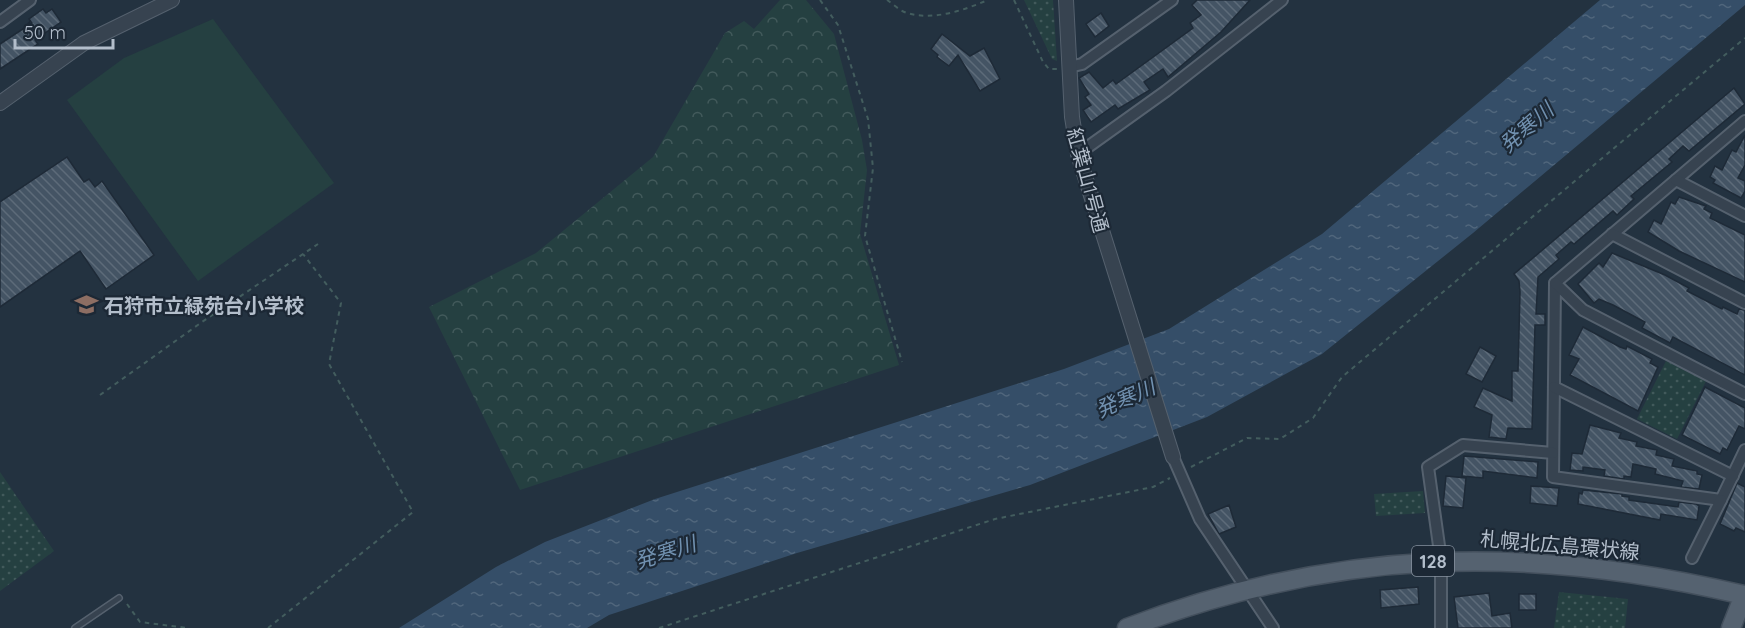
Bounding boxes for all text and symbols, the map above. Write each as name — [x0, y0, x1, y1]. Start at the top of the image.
scale bar — [15, 12, 112, 50]
text: 50 m — [24, 21, 66, 44]
water label: 発寒川 — [1494, 95, 1560, 157]
street label: 紅葉山1号通 — [1062, 125, 1114, 235]
school or university icon: 石狩市立緑苑台小学校 — [73, 292, 99, 318]
place label: 石狩市立緑苑台小学校 — [104, 293, 304, 318]
water label: 発寒川 — [1091, 372, 1161, 423]
street label: 札幌北広島環状線 — [1479, 526, 1641, 564]
water label: 発寒川 — [631, 529, 701, 574]
road number: 128 — [1412, 546, 1454, 576]

